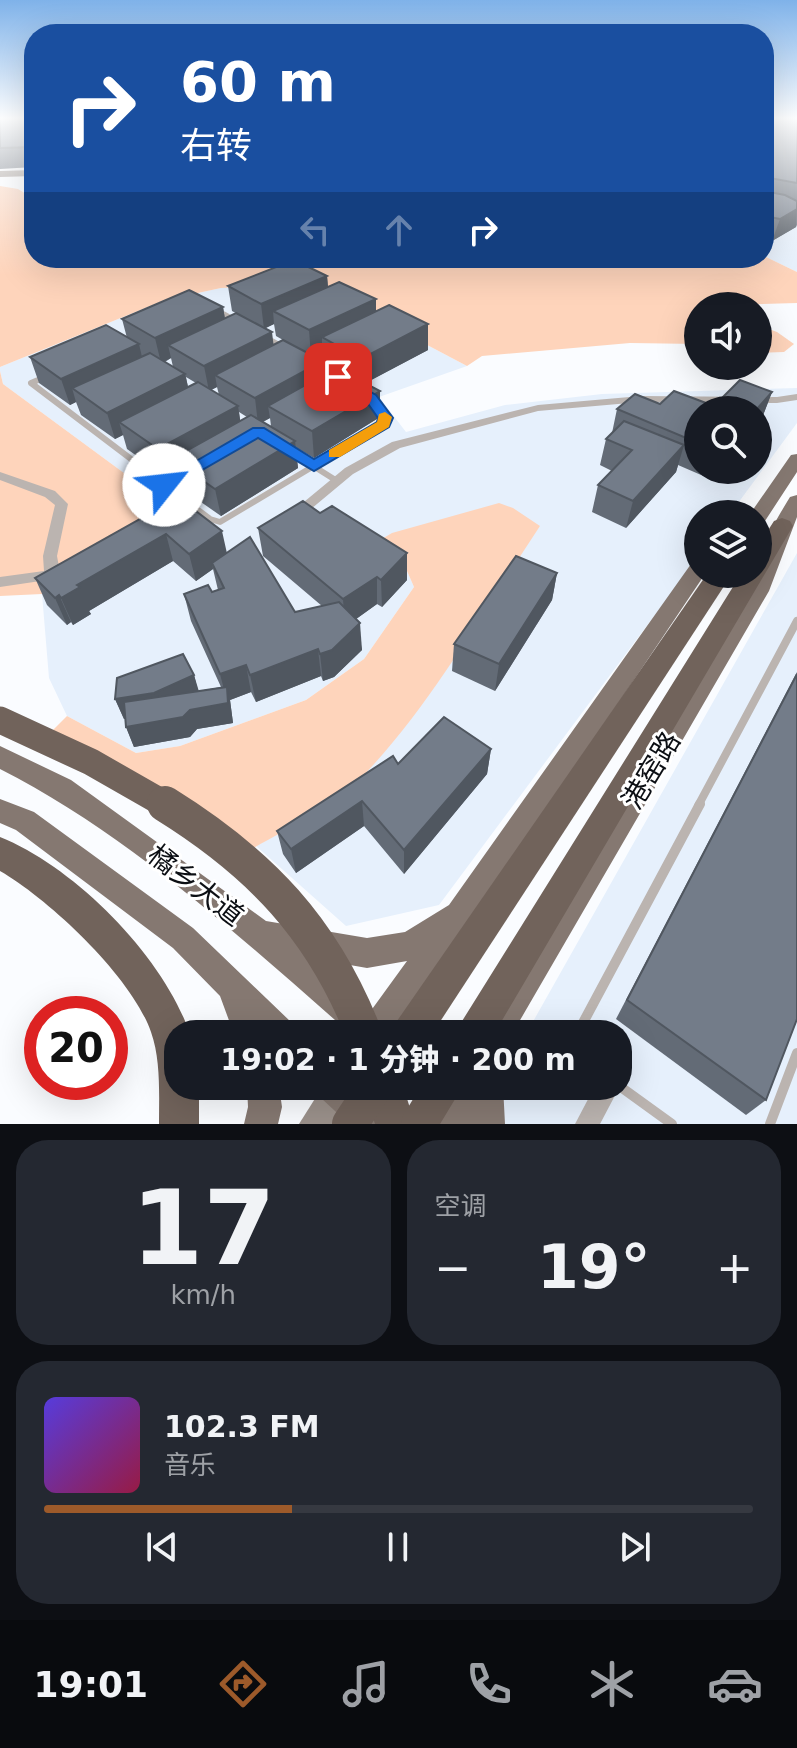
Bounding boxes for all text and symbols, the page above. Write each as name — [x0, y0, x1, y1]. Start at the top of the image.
text: 60 m — [180, 49, 336, 114]
icon: right — [48, 56, 152, 160]
text: 右转 — [180, 125, 252, 166]
icon: left — [293, 208, 337, 252]
icon: ahead — [377, 208, 421, 252]
icon: right — [461, 208, 505, 252]
map controls — [684, 292, 772, 588]
button: sound — [684, 292, 772, 380]
pin — [304, 343, 372, 411]
icon: arrive — [316, 355, 360, 399]
button: search — [684, 396, 772, 484]
position arrow — [122, 443, 206, 527]
button: layers — [684, 500, 772, 588]
street label: 港窑路 — [616, 726, 687, 815]
street label: 橘乡大道 — [141, 838, 250, 933]
speed limit sign: 20 — [24, 996, 128, 1100]
text: 19:02 · 1 分钟 · 200 m — [220, 1042, 576, 1077]
text: 17 — [131, 1167, 276, 1289]
text: 空调 — [435, 1191, 487, 1221]
text: 19° — [537, 1232, 651, 1302]
text: − — [435, 1242, 471, 1293]
text: + — [716, 1242, 753, 1293]
text: km/h — [170, 1280, 236, 1310]
text: 102.3 FM — [164, 1409, 320, 1444]
text: 音乐 — [164, 1450, 216, 1480]
icon: previous — [140, 1525, 184, 1569]
icon: pause — [376, 1525, 420, 1569]
icon: next — [613, 1525, 657, 1569]
icon: directions — [215, 1656, 271, 1712]
icon: music — [338, 1656, 394, 1712]
icon: phone — [461, 1656, 517, 1712]
icon: climate — [584, 1656, 640, 1712]
icon: car — [707, 1656, 763, 1712]
text: 19:01 — [34, 1664, 148, 1705]

